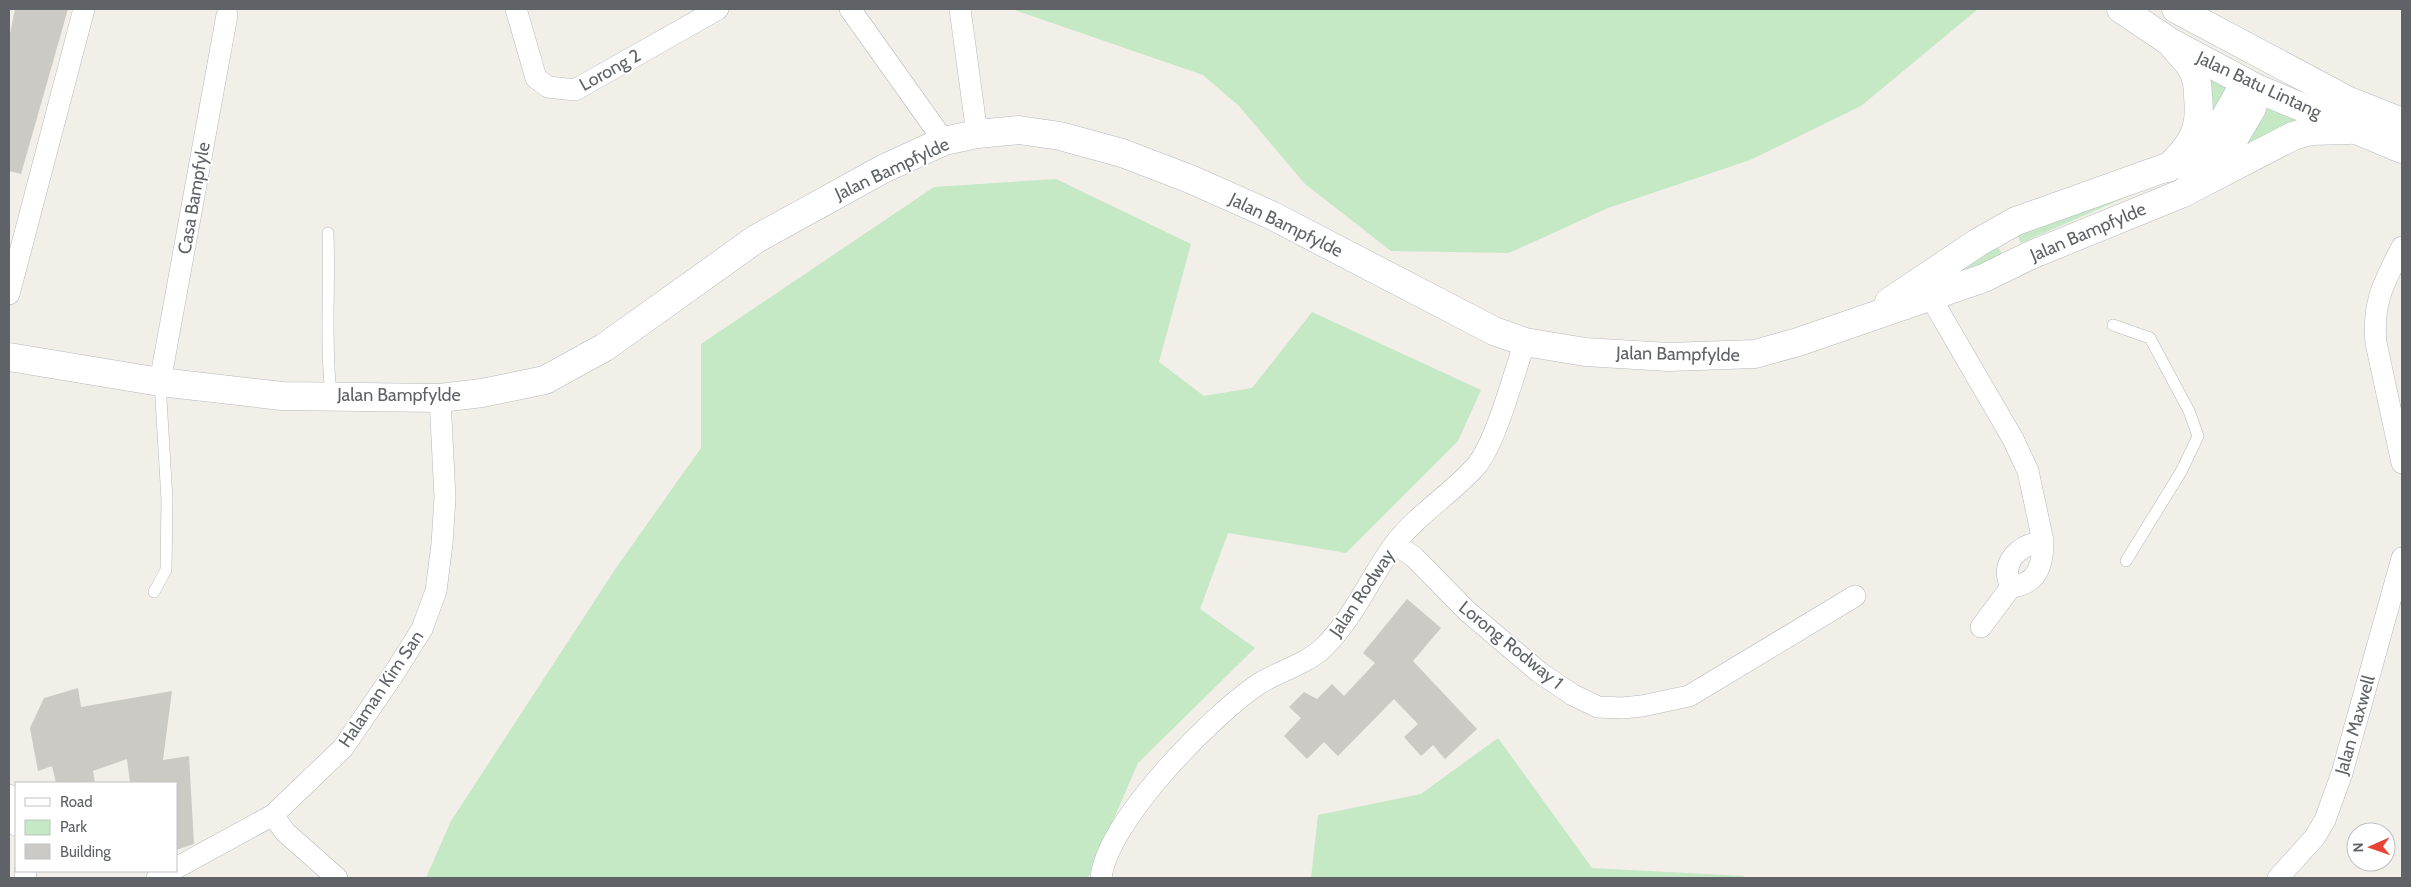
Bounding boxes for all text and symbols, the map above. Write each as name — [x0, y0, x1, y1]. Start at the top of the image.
street label: Lorong 2 — [576, 44, 644, 96]
street label: Jalan Batu Lintang — [2192, 46, 2326, 124]
street label: Jalan Bampfylde — [830, 133, 953, 206]
street label: Casa Bampfyle — [173, 140, 215, 256]
street label: Jalan Bampfylde — [1225, 188, 1346, 262]
street label: Jalan Bampfylde — [2026, 198, 2149, 267]
street label: Jalan Bampfylde — [1615, 342, 1740, 366]
street label: Jalan Bampfylde — [336, 384, 461, 406]
street label: Jalan Rodway — [1324, 545, 1399, 642]
street label: Lorong Rodway 1 — [1454, 596, 1568, 694]
street label: Halaman Kim San — [334, 626, 428, 752]
street label: Jalan Maxwell — [2330, 672, 2380, 778]
legend — [15, 782, 178, 872]
text: Road — [60, 793, 93, 811]
text: Park — [60, 818, 87, 836]
north arrow — [2346, 822, 2396, 872]
text: N — [2349, 842, 2367, 853]
text: Building — [60, 843, 111, 861]

